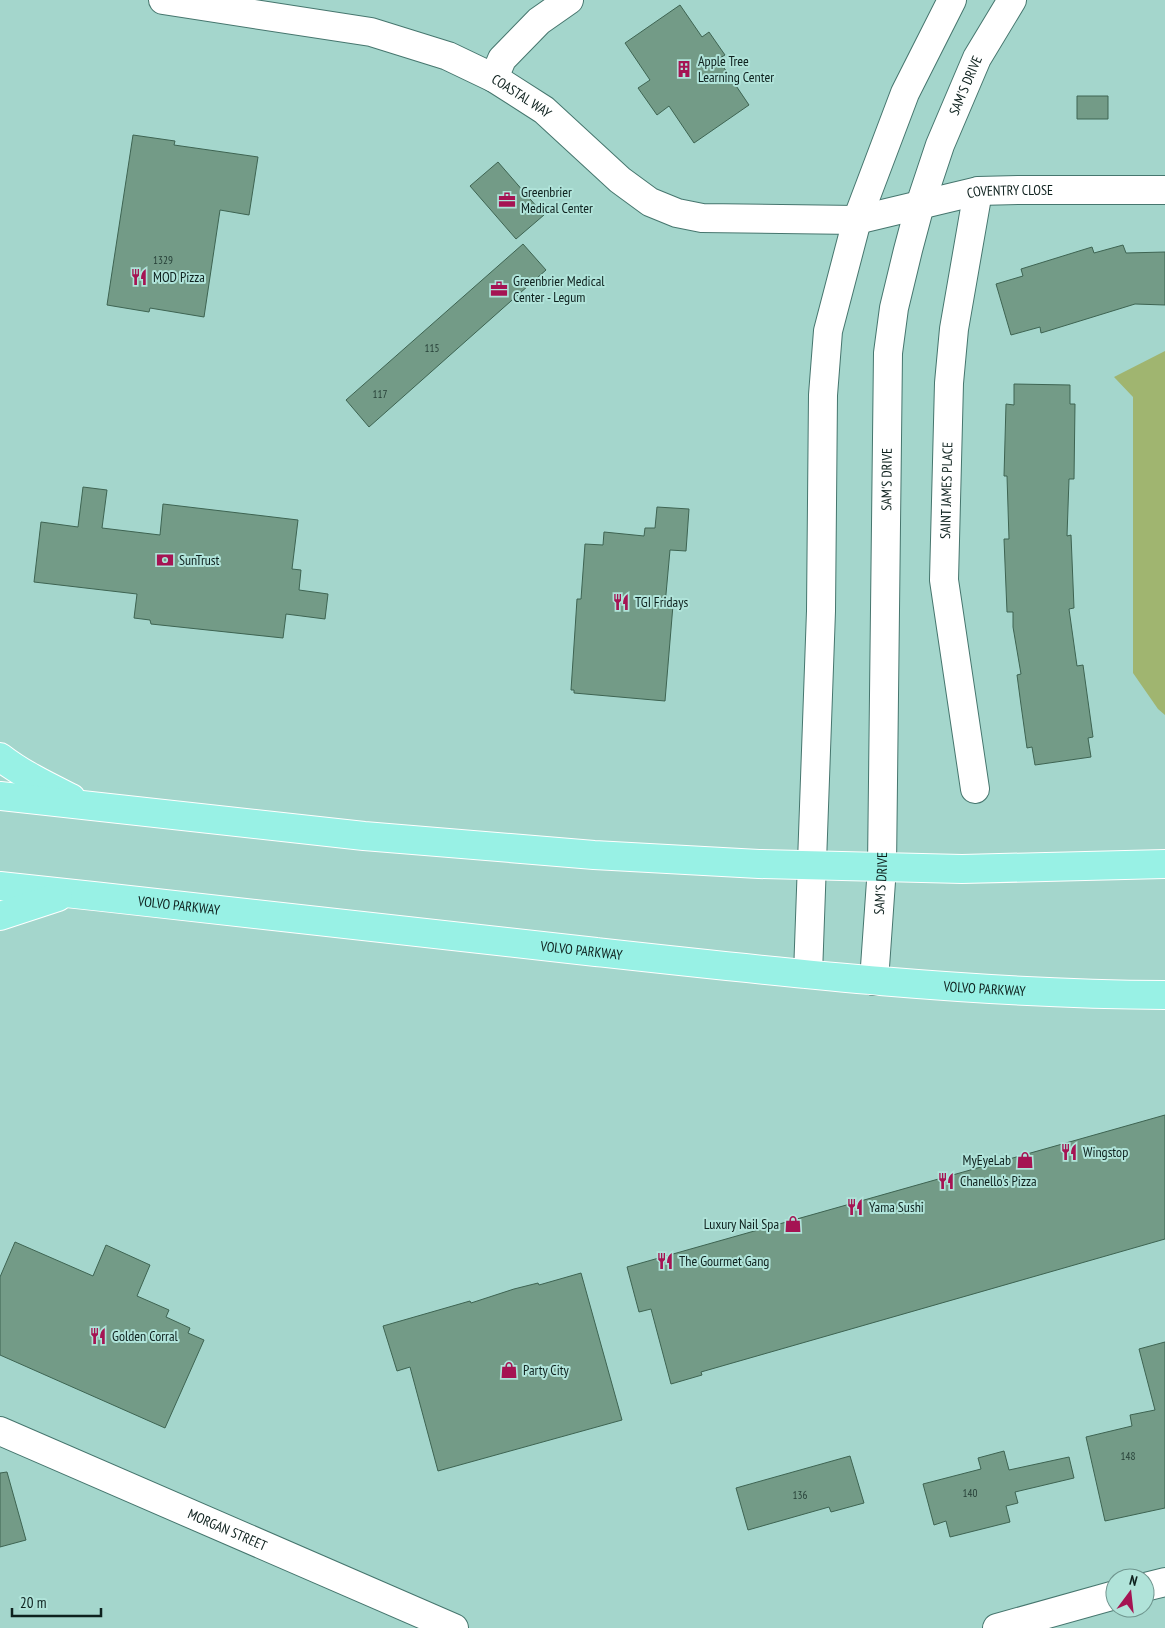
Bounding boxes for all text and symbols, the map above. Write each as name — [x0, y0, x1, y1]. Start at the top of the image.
place label: Apple Tree Learning Center — [698, 52, 774, 86]
street label: SAM'S DRIVE — [945, 53, 986, 118]
building icon: Apple Tree Learning Center — [674, 59, 694, 79]
street label: COASTAL WAY — [488, 70, 556, 122]
street label: COVENTRY CLOSE — [965, 181, 1053, 202]
place label: Greenbrier Medical Center — [521, 183, 593, 217]
office icon: Greenbrier Medical Center — [497, 190, 517, 210]
house number: 1329 — [153, 253, 173, 267]
restaurant icon: MOD Pizza — [129, 267, 149, 287]
place label: MOD Pizza — [153, 268, 205, 286]
place label: Greenbrier Medical Center - Legum — [513, 272, 605, 306]
office icon: Greenbrier Medical Center - Legum — [489, 279, 509, 299]
house number: 115 — [425, 341, 439, 355]
house number: 117 — [373, 387, 387, 401]
street label: SAINT JAMES PLACE — [936, 442, 957, 539]
street label: SAM'S DRIVE — [877, 448, 896, 511]
bank icon: SunTrust — [155, 550, 175, 570]
place label: SunTrust — [179, 551, 220, 569]
restaurant icon: TGI Fridays — [611, 592, 631, 612]
place label: TGI Fridays — [635, 593, 688, 611]
street label: SAM'S DRIVE — [870, 852, 891, 915]
street label: VOLVO PARKWAY — [136, 892, 221, 919]
street label: VOLVO PARKWAY — [539, 937, 624, 964]
street label: VOLVO PARKWAY — [942, 977, 1027, 1000]
restaurant icon: Wingstop — [1059, 1142, 1079, 1162]
place label: Wingstop — [1083, 1143, 1128, 1161]
shop icon: MyEyeLab — [1015, 1150, 1035, 1170]
place label: MyEyeLab — [962, 1151, 1011, 1169]
restaurant icon: Chanello's Pizza — [936, 1171, 956, 1191]
place label: Chanello's Pizza — [960, 1172, 1037, 1190]
restaurant icon: Yama Sushi — [845, 1197, 865, 1217]
place label: Yama Sushi — [869, 1198, 924, 1216]
shop icon: Luxury Nail Spa — [783, 1214, 803, 1234]
place label: Luxury Nail Spa — [704, 1215, 779, 1233]
restaurant icon: The Gourmet Gang — [655, 1251, 675, 1271]
place label: The Gourmet Gang — [679, 1252, 769, 1270]
restaurant icon: Golden Corral — [88, 1326, 108, 1346]
place label: Golden Corral — [112, 1327, 178, 1345]
shop icon: Party City — [499, 1360, 519, 1380]
place label: Party City — [523, 1361, 570, 1379]
house number: 148 — [1121, 1449, 1135, 1463]
house number: 140 — [963, 1486, 977, 1500]
house number: 136 — [793, 1488, 807, 1502]
street label: MORGAN STREET — [185, 1505, 270, 1555]
north arrow — [1105, 1568, 1155, 1618]
text: N — [1127, 1571, 1139, 1590]
scale bar — [12, 1586, 101, 1618]
text: 20 m — [20, 1593, 46, 1612]

